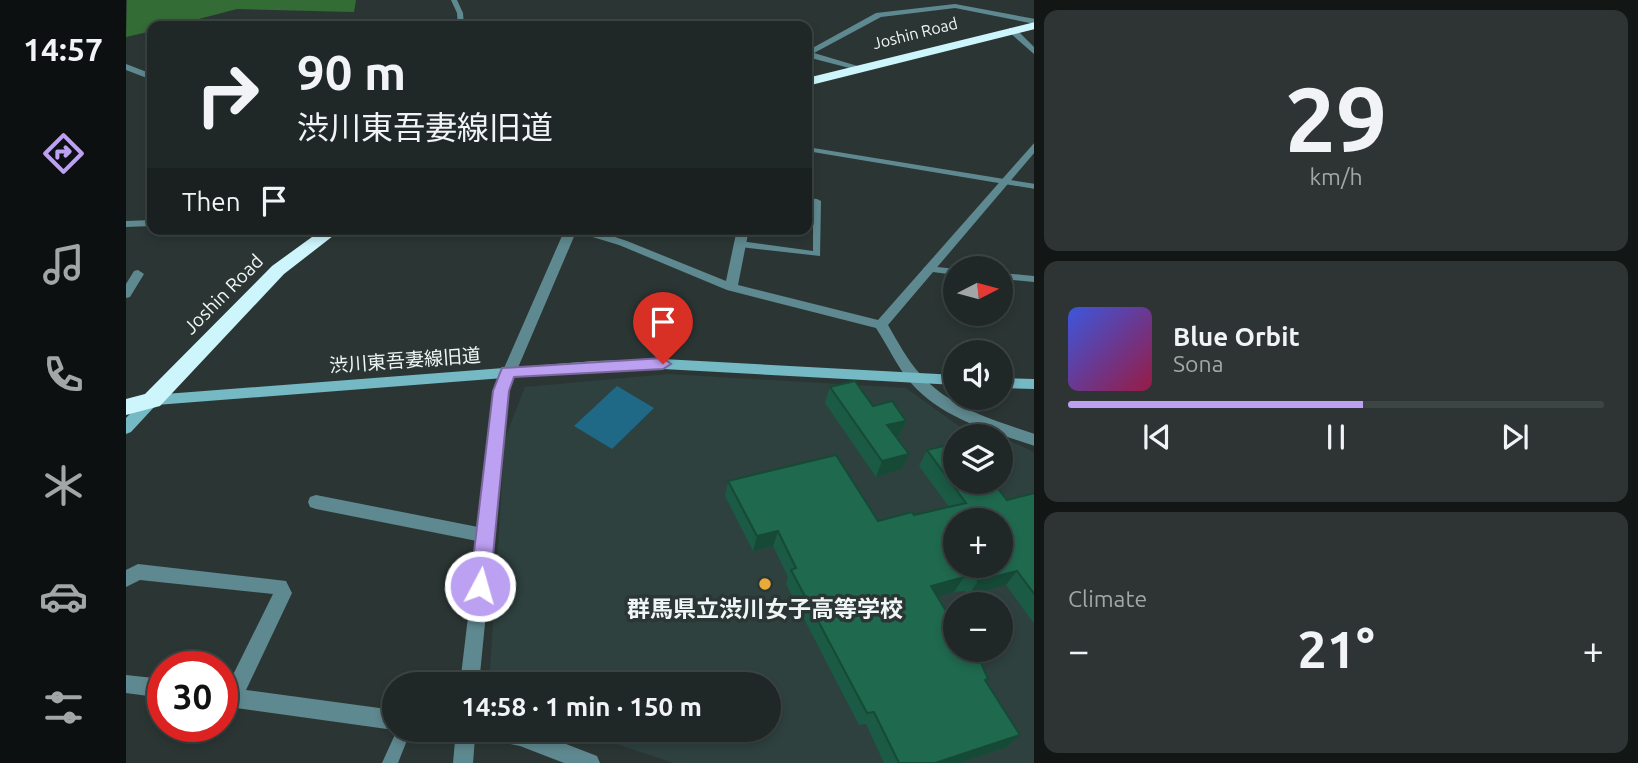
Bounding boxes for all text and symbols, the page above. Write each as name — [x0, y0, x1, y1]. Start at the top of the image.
street label: Joshin Road — [871, 14, 959, 52]
text: 14:57 — [23, 31, 103, 67]
text: 90 m — [297, 44, 406, 99]
icon: right — [182, 49, 273, 140]
text: 29 — [1285, 67, 1387, 169]
text: 渋川東吾妻線旧道 — [297, 109, 553, 145]
icon: directions — [39, 129, 88, 178]
text: km/h — [1309, 164, 1363, 189]
icon: arrive — [255, 182, 293, 220]
text: Then — [182, 187, 241, 216]
icon: music — [39, 240, 88, 289]
street label: Joshin Road — [179, 250, 267, 338]
north arrow — [943, 256, 1013, 326]
map controls — [943, 256, 1013, 662]
pin — [633, 292, 693, 364]
icon: arrive — [644, 303, 682, 341]
text: Blue Orbit — [1173, 322, 1300, 351]
button: sound — [943, 340, 1013, 410]
street label: 渋川東吾妻線旧道 — [328, 344, 482, 376]
icon: phone — [39, 350, 88, 399]
text: Sona — [1173, 351, 1223, 376]
icon: previous — [1138, 418, 1176, 456]
icon: pause — [1317, 418, 1355, 456]
icon: next — [1496, 418, 1534, 456]
button: layers — [943, 424, 1013, 494]
icon: climate — [39, 461, 88, 510]
button: + — [943, 508, 1013, 578]
position arrow — [443, 549, 517, 623]
icon: car — [39, 572, 88, 621]
marker: 群馬県立渋川女子高等学校 — [757, 576, 773, 592]
text: Climate — [1068, 586, 1147, 611]
button: − — [943, 592, 1013, 662]
place label: 群馬県立渋川女子高等学校 — [627, 596, 903, 621]
text: 21° — [1297, 620, 1375, 678]
text: − — [1068, 629, 1089, 671]
text: + — [1583, 629, 1604, 671]
speed limit sign: 30 — [147, 651, 238, 742]
icon: filters — [39, 683, 88, 732]
text: 14:58 · 1 min · 150 m — [461, 692, 702, 721]

